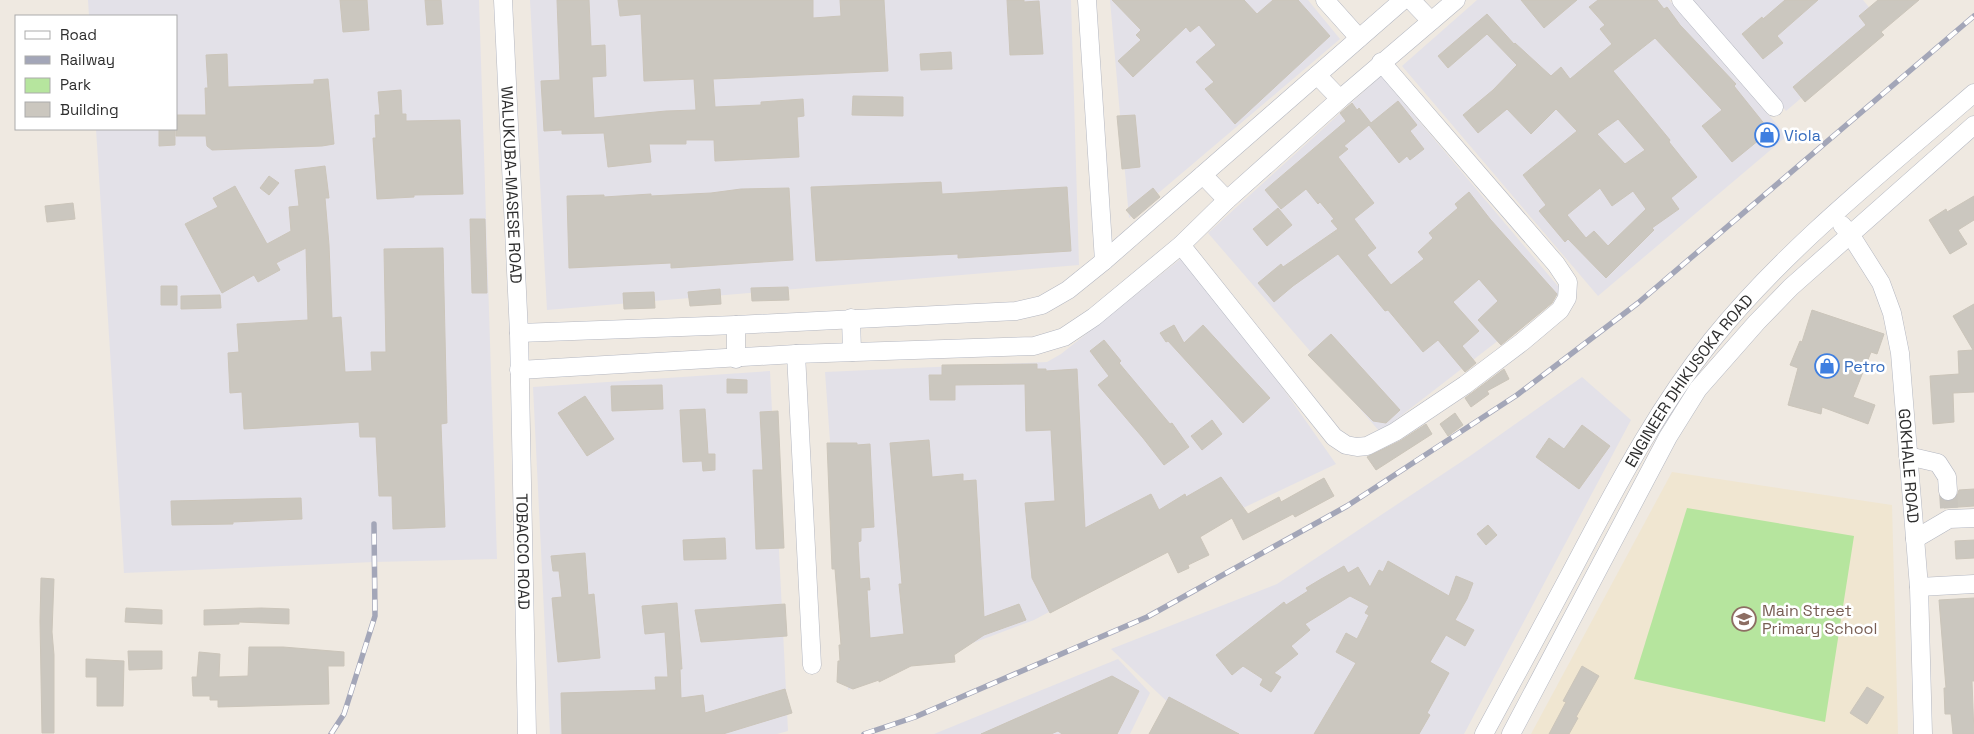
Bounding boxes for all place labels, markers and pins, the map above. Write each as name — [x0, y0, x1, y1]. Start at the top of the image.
shop icon: Viola — [1754, 122, 1780, 148]
place label: Viola — [1784, 125, 1821, 146]
shop icon: Petro — [1814, 353, 1840, 379]
place label: Petro — [1844, 356, 1886, 377]
place label: Main Street Primary School — [1762, 600, 1877, 639]
school or university icon: Main Street Primary School — [1731, 606, 1757, 632]

